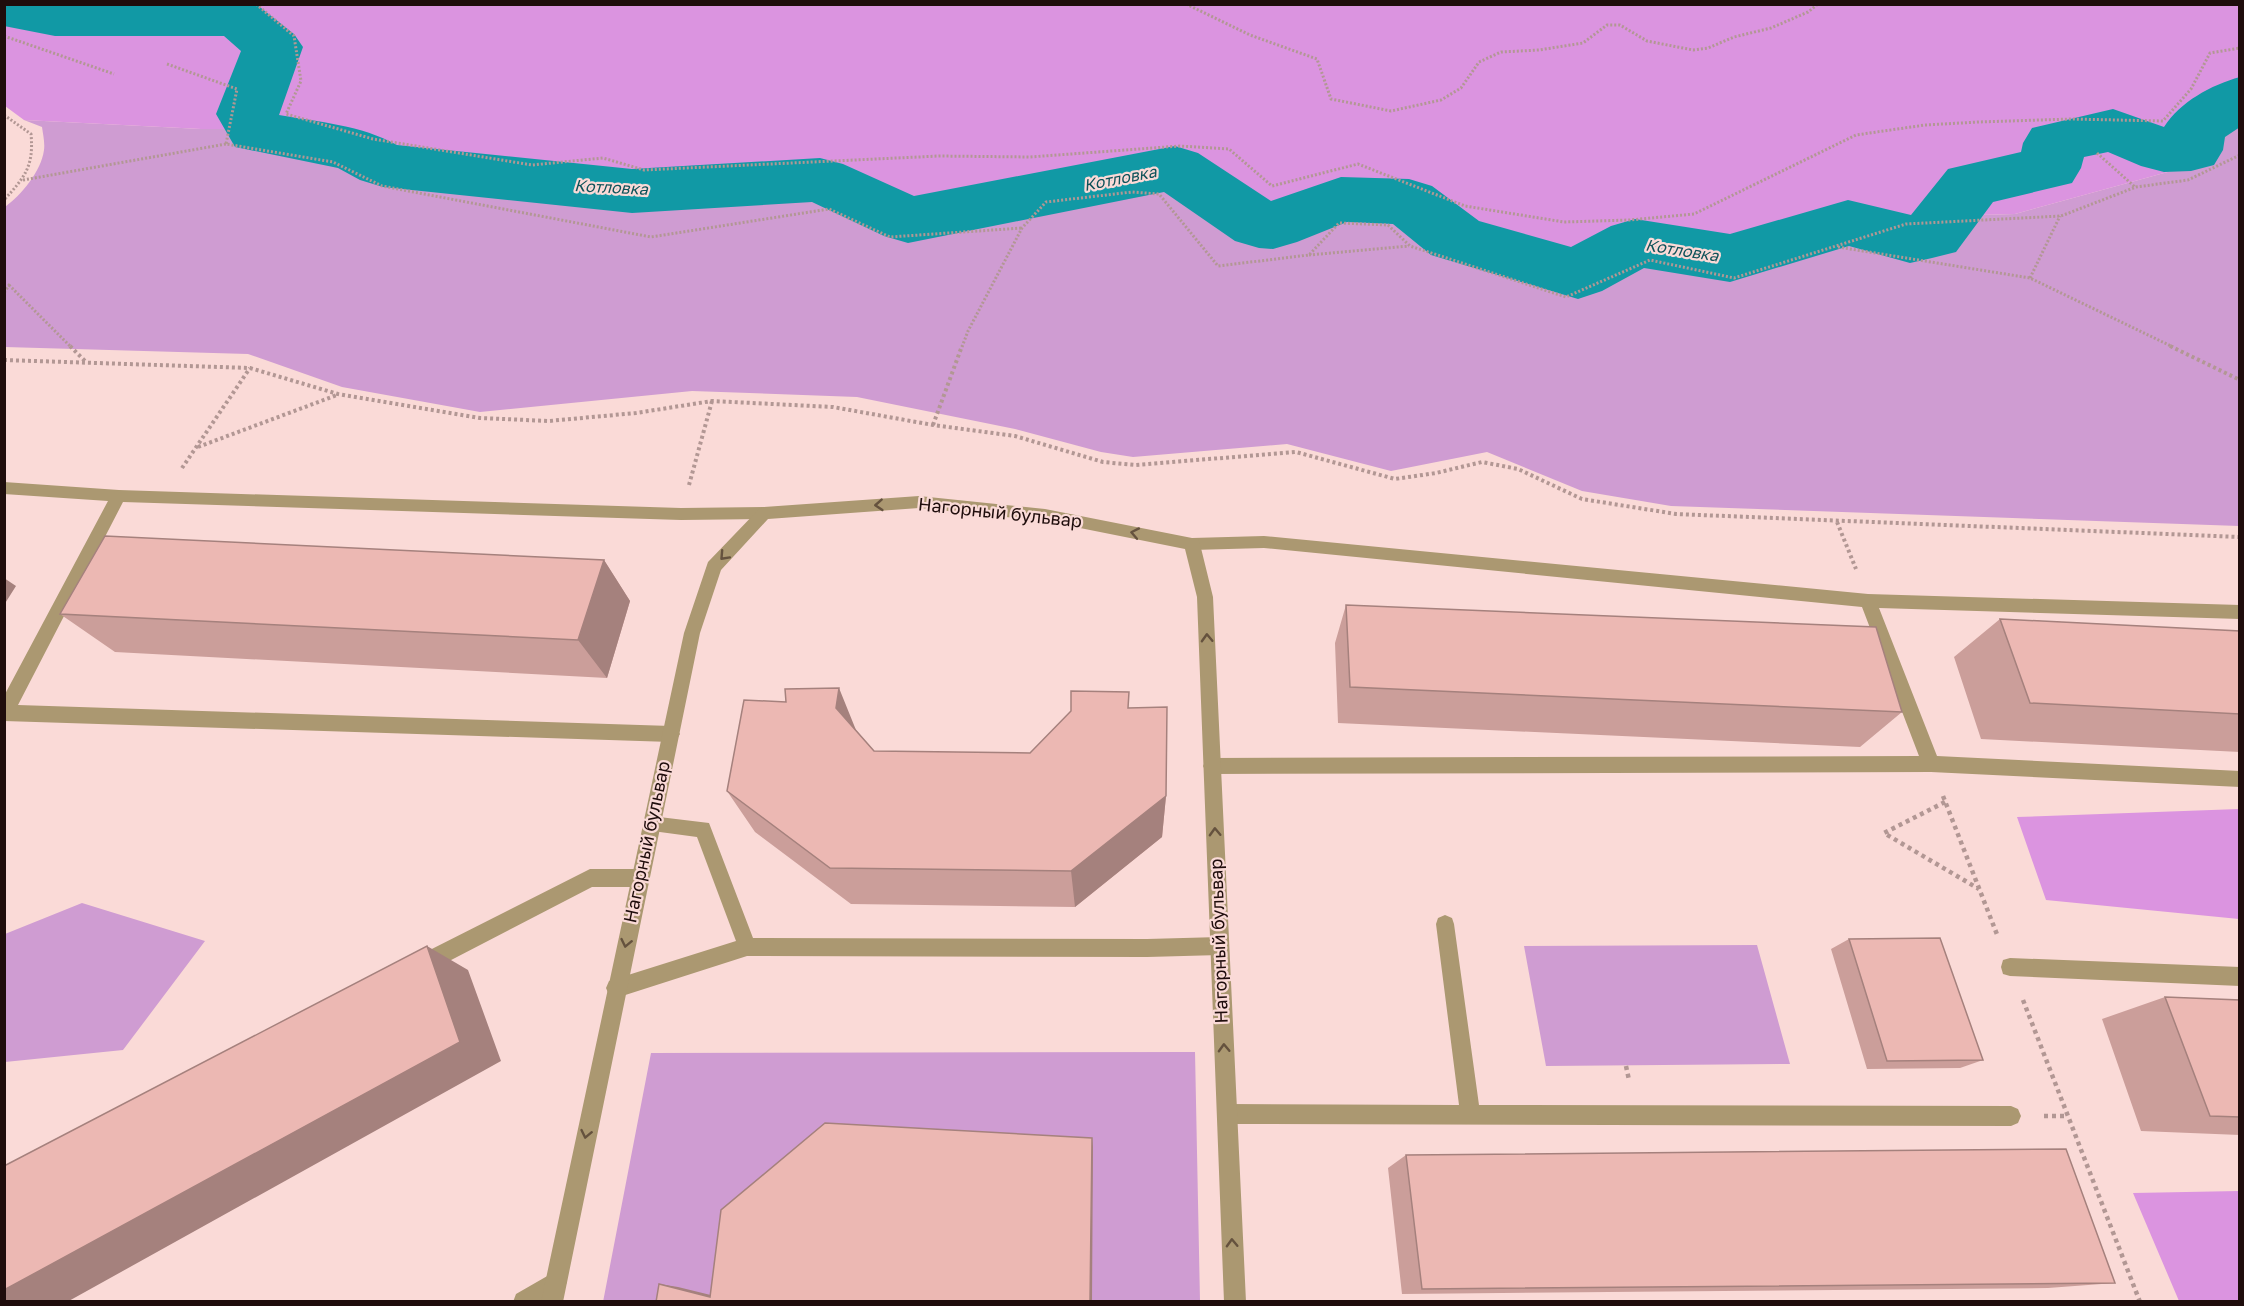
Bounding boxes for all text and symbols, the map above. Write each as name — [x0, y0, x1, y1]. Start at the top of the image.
water label: Котловка — [1082, 161, 1159, 195]
water label: Котловка — [574, 175, 649, 199]
water label: Котловка — [1644, 234, 1721, 266]
street label: Нагорный бульвар — [917, 492, 1083, 532]
one-way arrow — [875, 498, 884, 511]
one-way arrow — [1130, 527, 1140, 540]
one-way arrow — [720, 549, 731, 560]
one-way arrow — [1200, 633, 1213, 642]
street label: Нагорный бульвар — [618, 759, 674, 925]
one-way arrow — [1209, 828, 1221, 837]
street label: Нагорный бульвар — [1204, 858, 1232, 1024]
one-way arrow — [620, 938, 633, 948]
one-way arrow — [1218, 1044, 1230, 1053]
one-way arrow — [580, 1129, 593, 1139]
one-way arrow — [1226, 1239, 1239, 1248]

